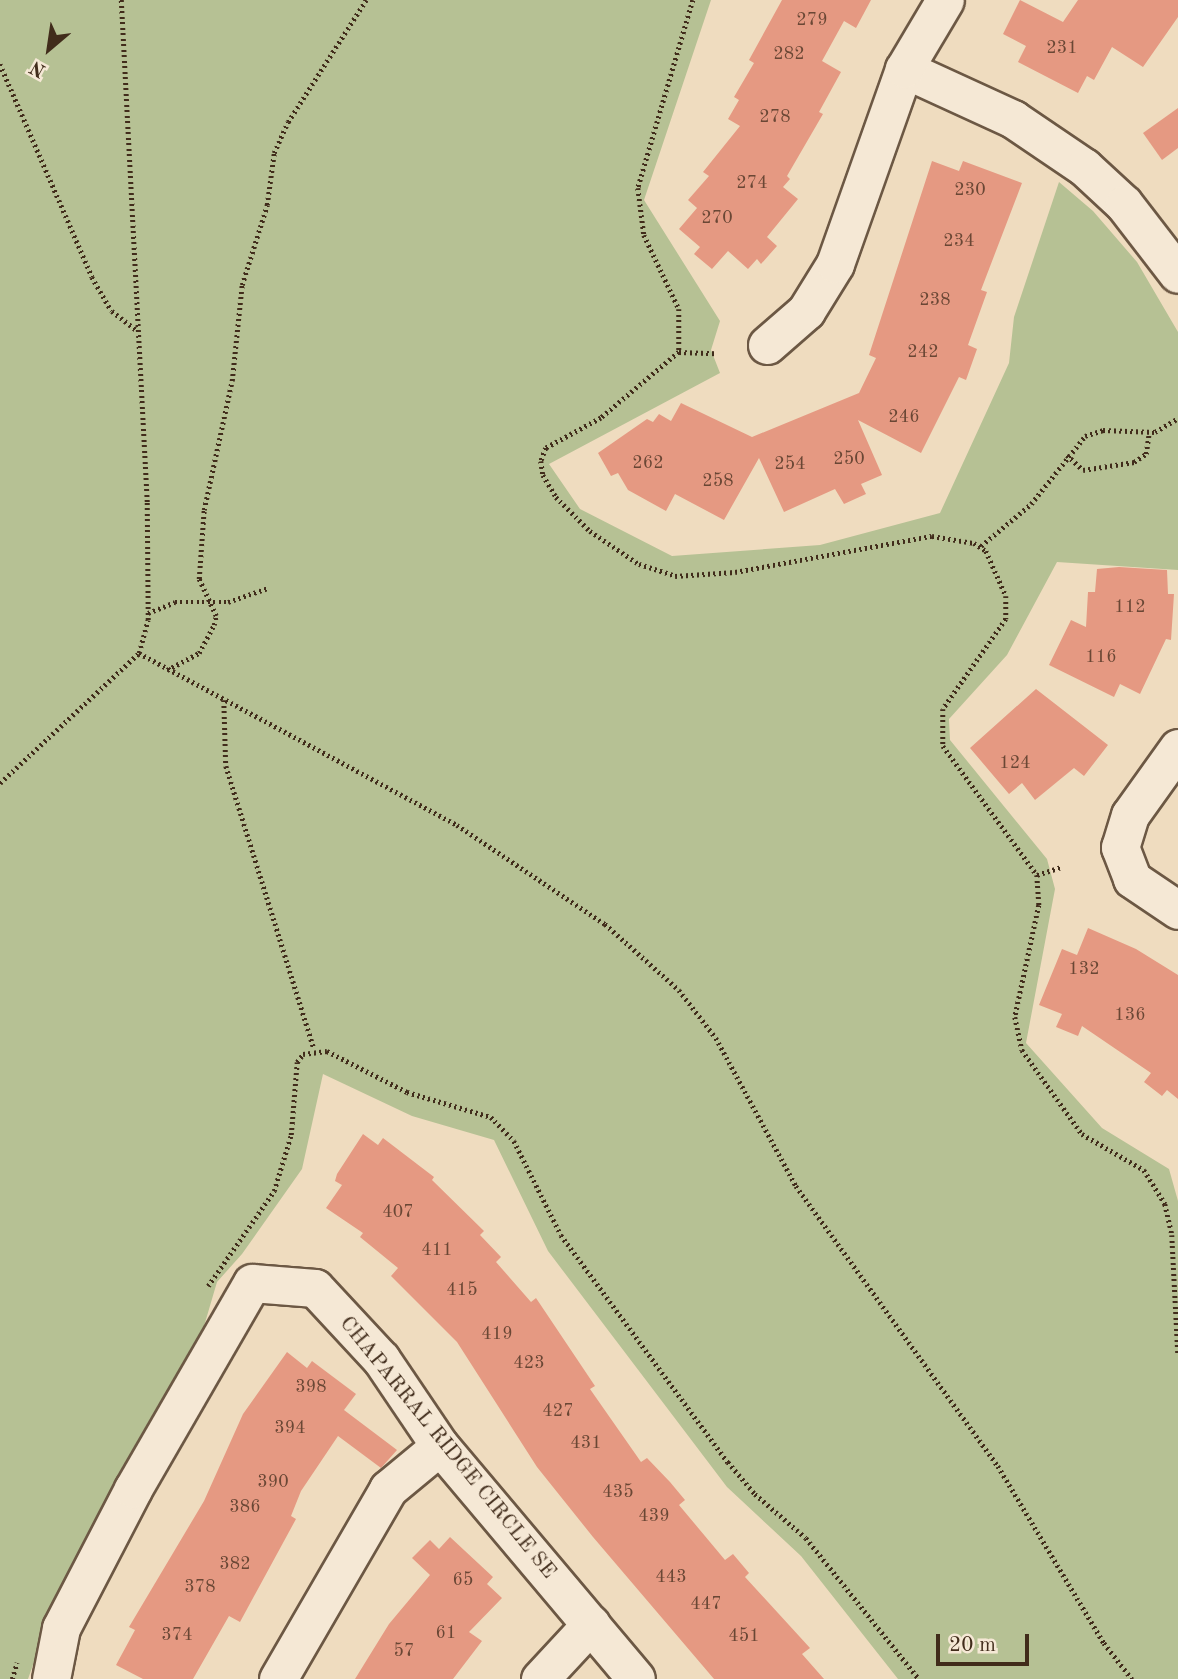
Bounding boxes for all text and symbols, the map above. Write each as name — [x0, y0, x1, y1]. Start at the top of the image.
house number: 279 — [796, 9, 828, 31]
north arrow — [14, 14, 84, 84]
house number: 231 — [1046, 37, 1078, 59]
house number: 282 — [773, 43, 805, 65]
text: N — [28, 56, 50, 80]
house number: 278 — [759, 106, 791, 128]
house number: 274 — [736, 172, 768, 194]
house number: 230 — [954, 179, 986, 201]
house number: 270 — [701, 207, 733, 229]
house number: 234 — [943, 230, 975, 252]
house number: 238 — [919, 289, 951, 311]
house number: 242 — [907, 341, 939, 363]
house number: 246 — [888, 406, 920, 428]
house number: 250 — [833, 448, 865, 470]
house number: 262 — [632, 452, 664, 474]
house number: 254 — [774, 453, 806, 475]
house number: 258 — [702, 470, 734, 492]
house number: 112 — [1114, 596, 1146, 618]
house number: 116 — [1085, 646, 1117, 668]
house number: 124 — [999, 752, 1031, 774]
house number: 132 — [1068, 958, 1100, 980]
house number: 136 — [1114, 1004, 1146, 1026]
house number: 407 — [382, 1201, 414, 1223]
house number: 411 — [421, 1239, 453, 1261]
house number: 415 — [446, 1279, 478, 1301]
street label: CHAPARRAL RIDGE CIRCLE SE — [333, 1312, 561, 1584]
house number: 419 — [481, 1323, 513, 1345]
house number: 423 — [513, 1352, 545, 1374]
house number: 398 — [295, 1376, 327, 1398]
house number: 427 — [542, 1400, 574, 1422]
house number: 394 — [274, 1417, 306, 1439]
house number: 431 — [570, 1432, 602, 1454]
house number: 390 — [257, 1471, 289, 1493]
house number: 435 — [602, 1481, 634, 1503]
house number: 386 — [229, 1496, 261, 1518]
house number: 439 — [638, 1505, 670, 1527]
house number: 382 — [219, 1553, 251, 1575]
house number: 443 — [655, 1566, 687, 1588]
house number: 65 — [453, 1569, 473, 1591]
house number: 378 — [184, 1576, 216, 1598]
house number: 447 — [690, 1593, 722, 1615]
scale bar — [940, 1620, 1033, 1664]
house number: 61 — [436, 1622, 456, 1644]
house number: 374 — [161, 1624, 193, 1646]
house number: 451 — [728, 1625, 760, 1647]
text: 20 m — [949, 1635, 996, 1656]
house number: 57 — [394, 1640, 414, 1662]

